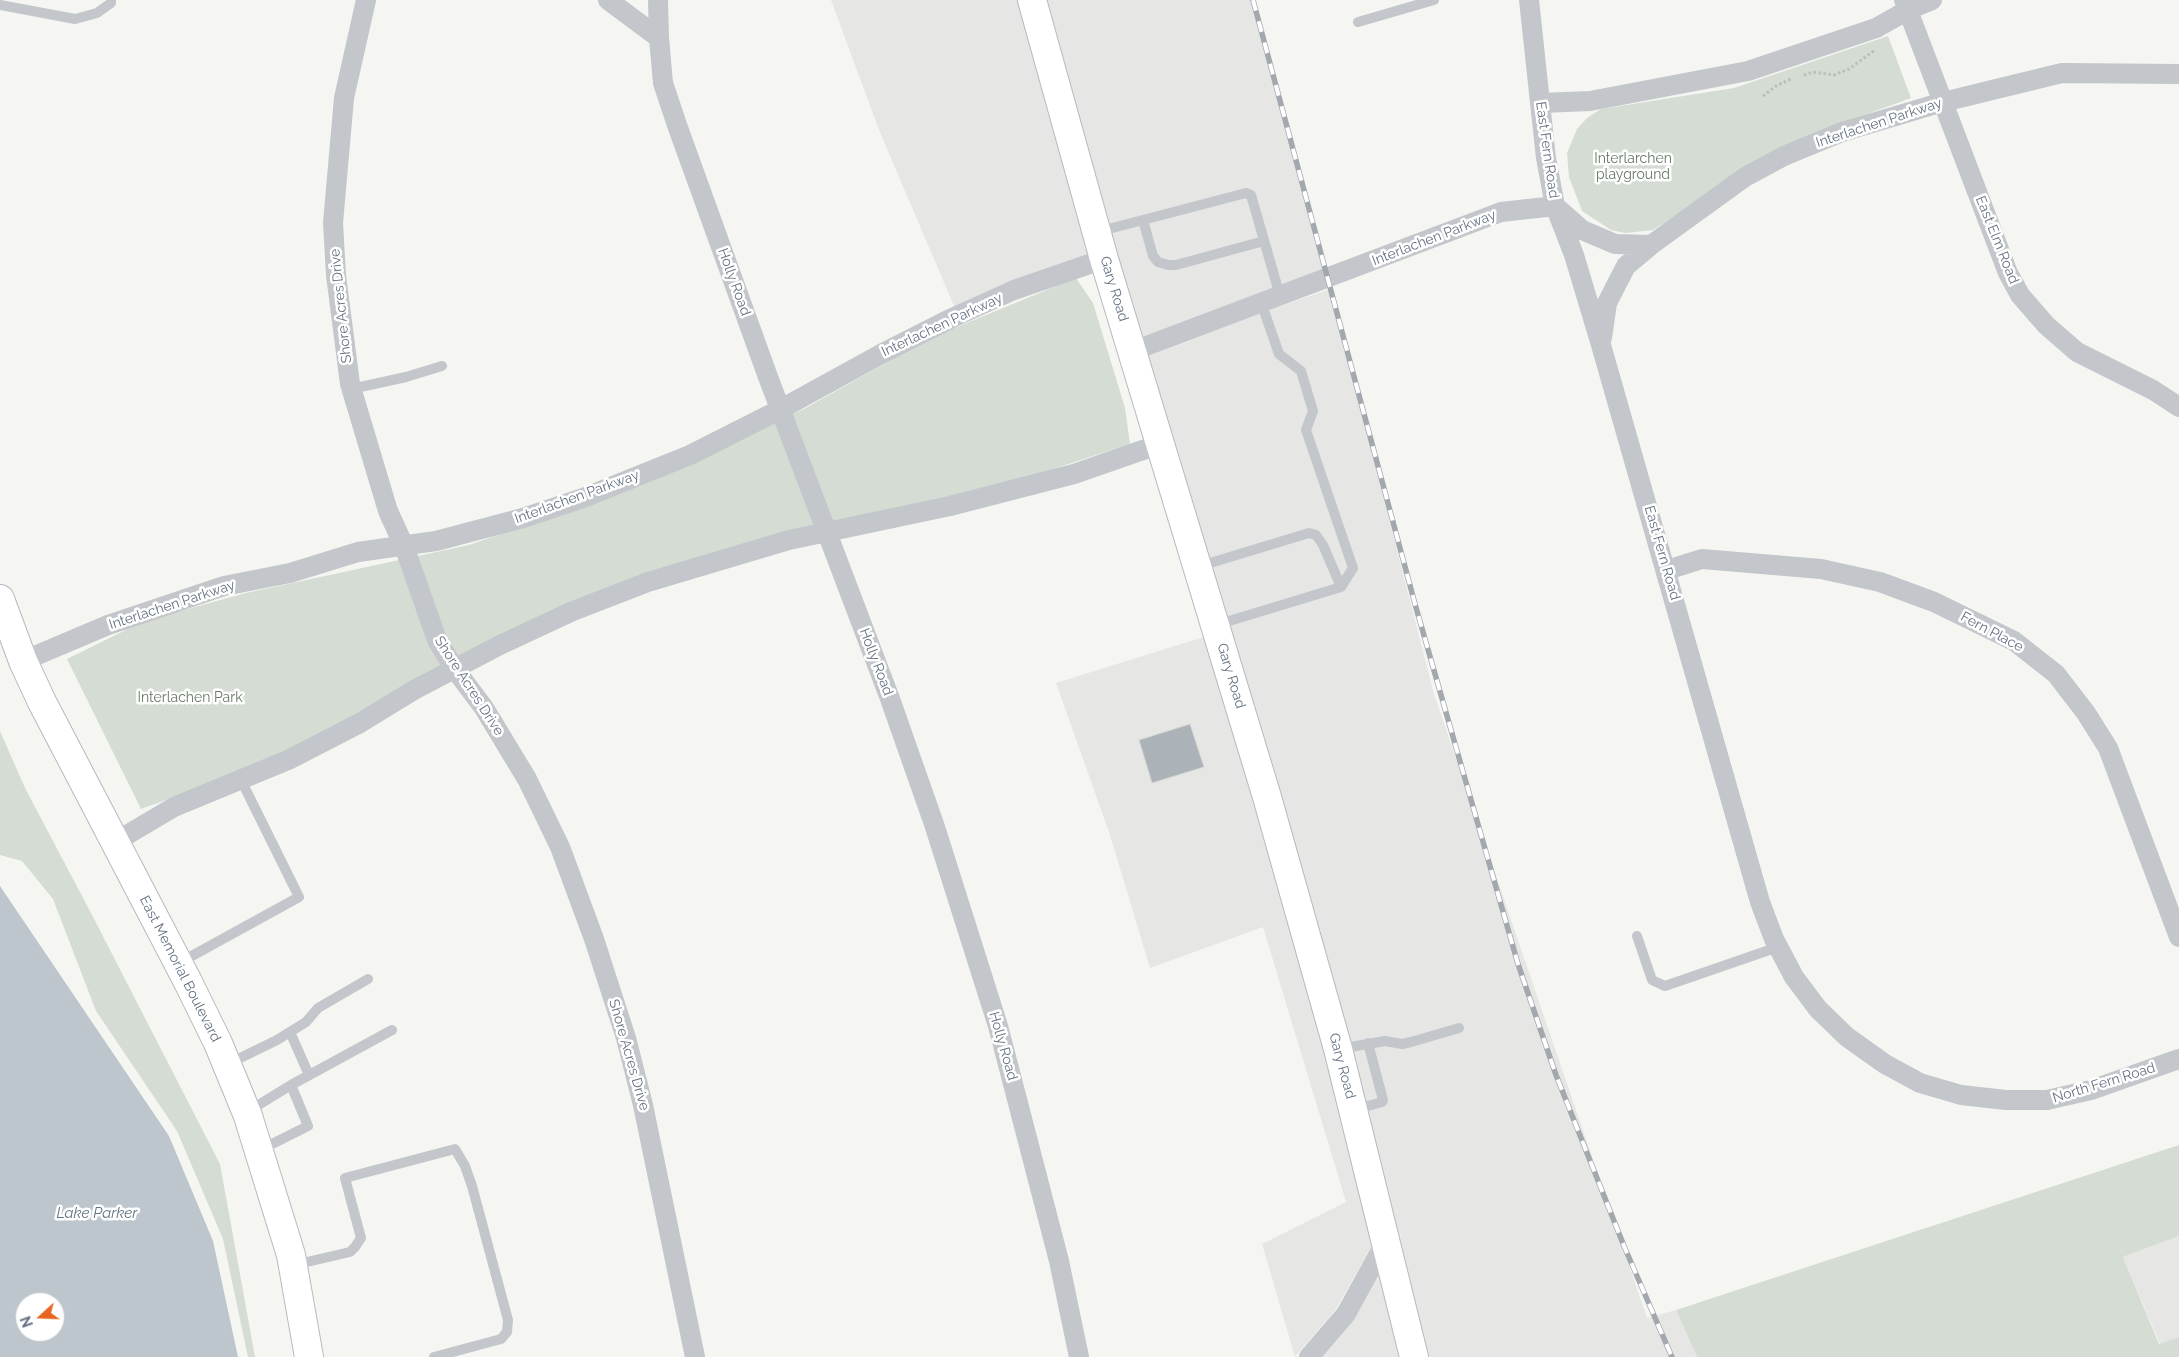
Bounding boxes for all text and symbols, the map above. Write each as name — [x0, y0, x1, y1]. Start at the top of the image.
street label: Interlachen Parkway — [1814, 95, 1944, 151]
street label: East Fern Road — [1532, 101, 1562, 199]
park label: Interlarchen playground — [1594, 151, 1672, 184]
street label: East Elm Road — [1972, 194, 2022, 286]
street label: Interlachen Parkway — [1370, 207, 1498, 269]
street label: Holly Road — [714, 246, 754, 318]
street label: Shore Acres Drive — [327, 248, 355, 364]
street label: Gary Road — [1096, 254, 1132, 324]
street label: Interlachen Parkway — [879, 290, 1005, 360]
street label: Interlachen Parkway — [512, 467, 642, 527]
street label: East Fern Road — [1641, 504, 1683, 602]
street label: Interlachen Parkway — [107, 577, 237, 633]
street label: Fern Place — [1958, 608, 2026, 656]
street label: Holly Road — [855, 626, 897, 698]
street label: Shore Acres Drive — [431, 633, 507, 739]
street label: Gary Road — [1213, 641, 1249, 711]
park label: Interlachen Park — [137, 690, 243, 706]
street label: East Memorial Boulevard — [136, 893, 224, 1045]
street label: Shore Acres Drive — [605, 997, 653, 1113]
street label: Holly Road — [985, 1010, 1021, 1082]
street label: Gary Road — [1325, 1031, 1359, 1101]
street label: North Fern Road — [2051, 1059, 2157, 1107]
water label: Lake Parker — [57, 1204, 137, 1222]
north arrow — [15, 1292, 65, 1342]
text: N — [17, 1314, 36, 1330]

